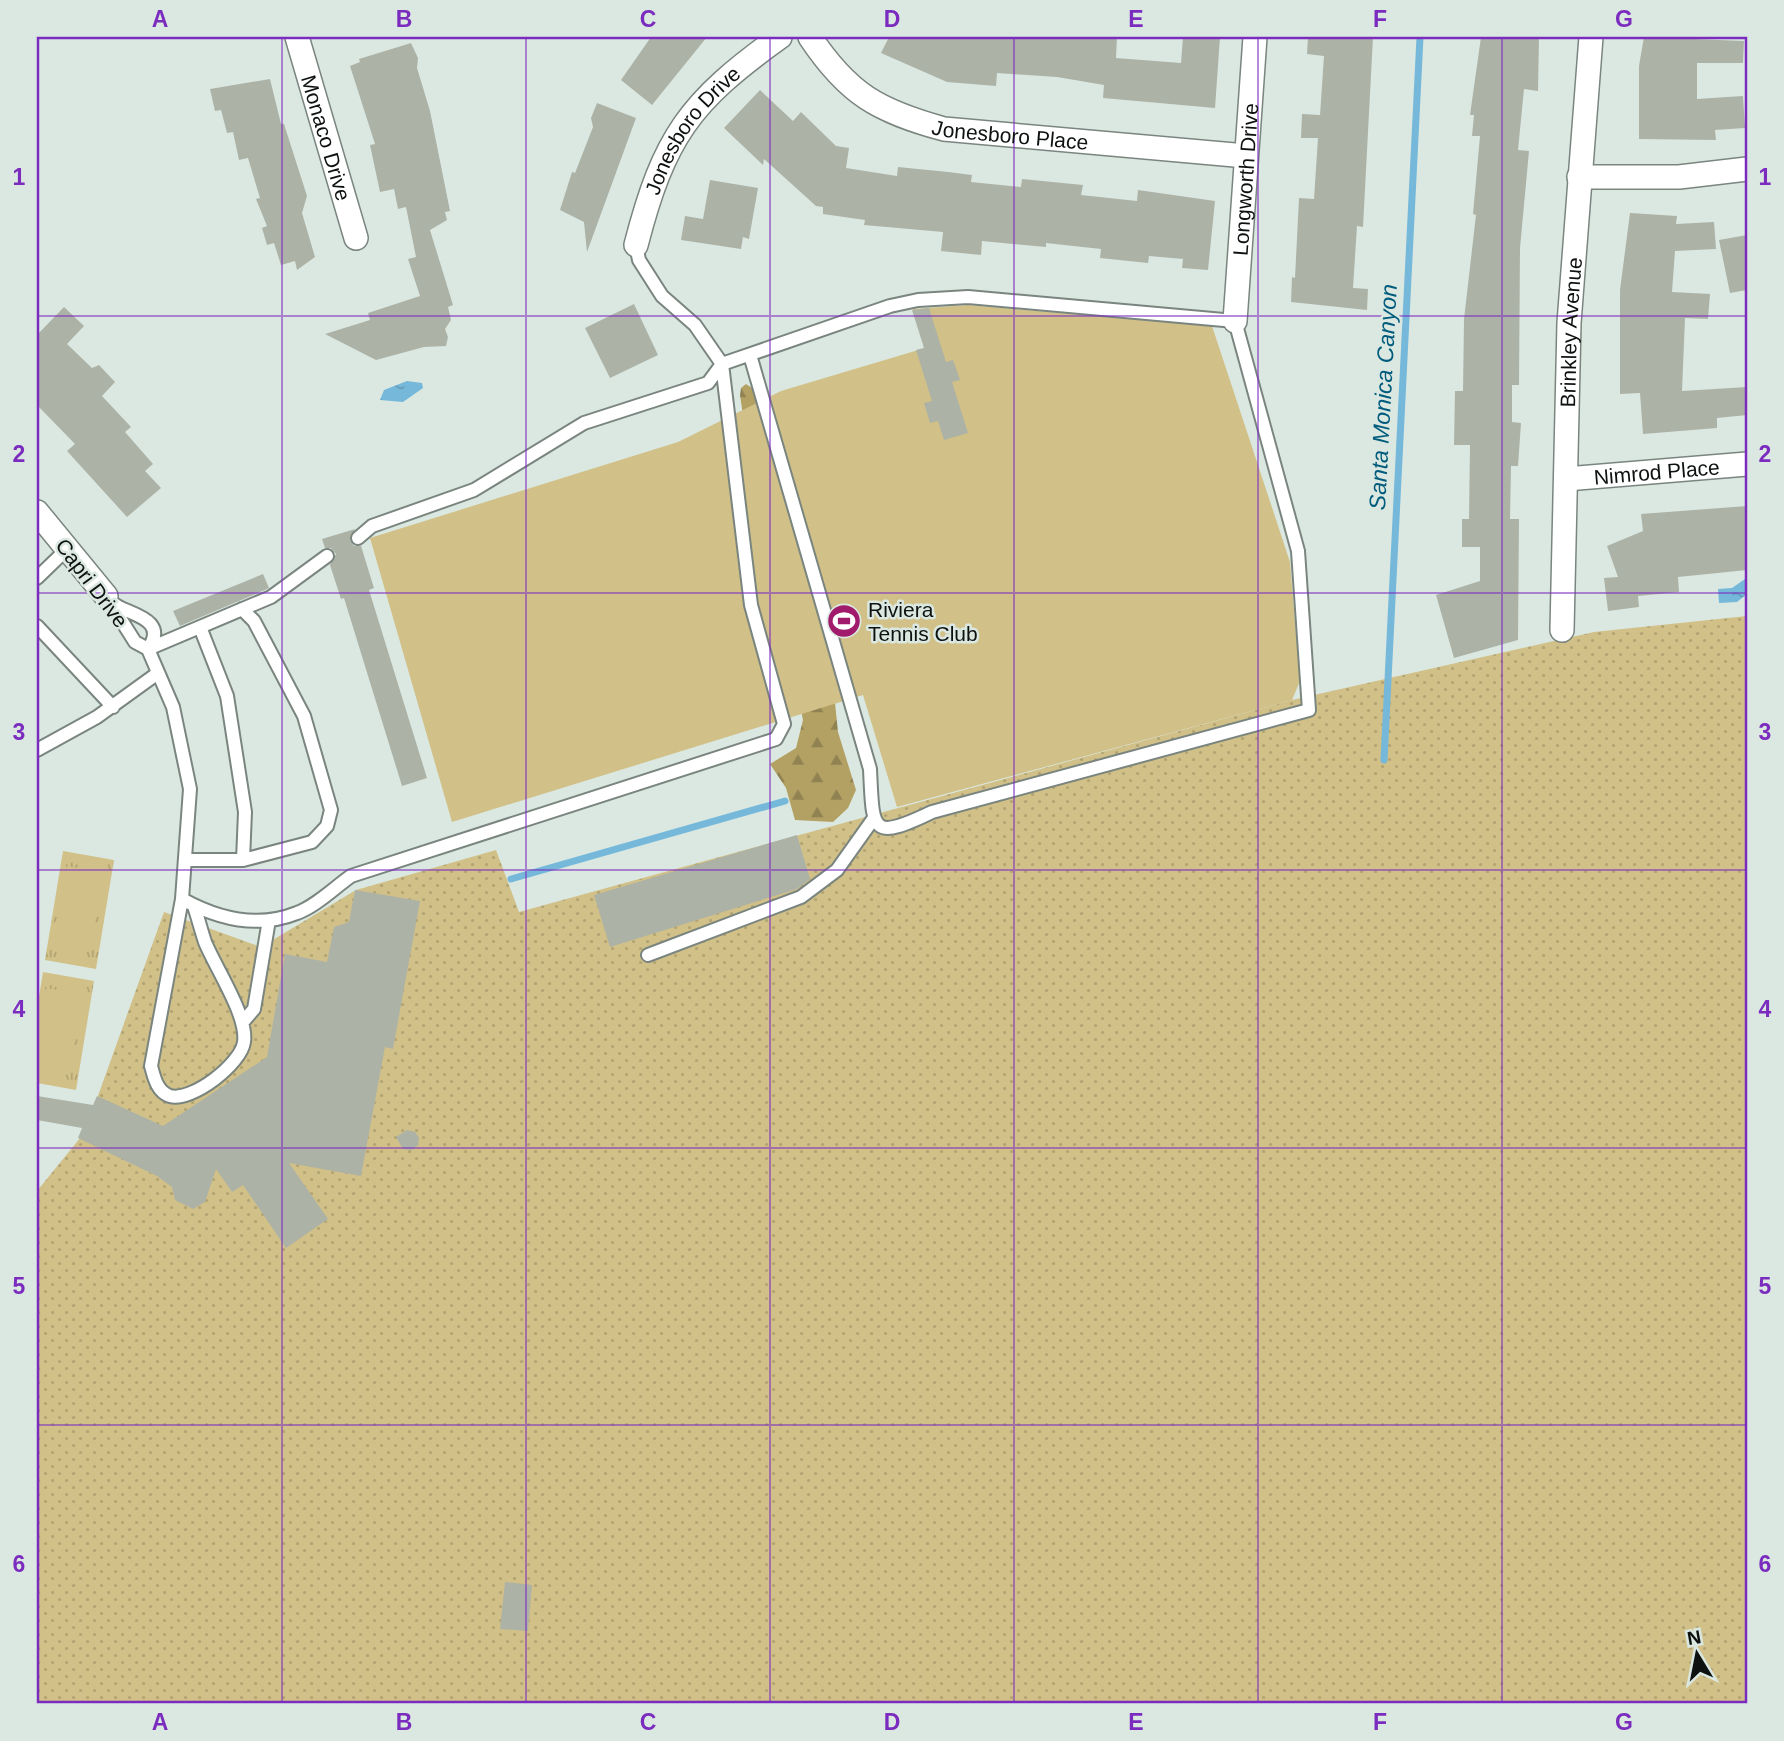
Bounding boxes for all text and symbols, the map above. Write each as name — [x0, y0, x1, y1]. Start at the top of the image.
text: A — [152, 6, 168, 32]
text: B — [396, 6, 412, 32]
text: C — [640, 6, 656, 32]
text: D — [884, 6, 900, 32]
text: E — [1128, 6, 1144, 32]
text: F — [1373, 6, 1387, 32]
text: G — [1615, 6, 1633, 32]
street label: Jonesboro Drive — [640, 61, 744, 197]
street label: Monaco Drive — [297, 72, 356, 203]
street label: Longworth Drive — [1228, 102, 1262, 256]
street label: Jonesboro Place — [930, 115, 1089, 153]
text: 1 — [13, 164, 26, 190]
text: 1 — [1759, 164, 1772, 190]
street label: Brinkley Avenue — [1556, 256, 1586, 407]
water label: Santa Monica Canyon — [1364, 283, 1402, 511]
text: 2 — [13, 441, 25, 467]
text: 2 — [1759, 441, 1771, 467]
street label: Nimrod Place — [1593, 455, 1720, 488]
street label: Capri Drive — [51, 534, 133, 632]
place label: Riviera Tennis Club — [868, 598, 978, 645]
sports icon: Riviera Tennis Club — [825, 602, 863, 640]
text: 3 — [13, 719, 25, 745]
text: 3 — [1759, 719, 1771, 745]
text: 4 — [13, 996, 26, 1022]
text: 4 — [1759, 996, 1772, 1022]
text: 5 — [13, 1273, 26, 1299]
text: 5 — [1759, 1273, 1772, 1299]
text: 6 — [13, 1551, 25, 1577]
text: 6 — [1759, 1551, 1771, 1577]
north arrow — [1662, 1618, 1732, 1688]
text: N — [1686, 1626, 1703, 1649]
text: A — [152, 1709, 168, 1735]
text: B — [396, 1709, 412, 1735]
text: C — [640, 1709, 656, 1735]
text: D — [884, 1709, 900, 1735]
text: E — [1128, 1709, 1144, 1735]
text: F — [1373, 1709, 1387, 1735]
text: G — [1615, 1709, 1633, 1735]

